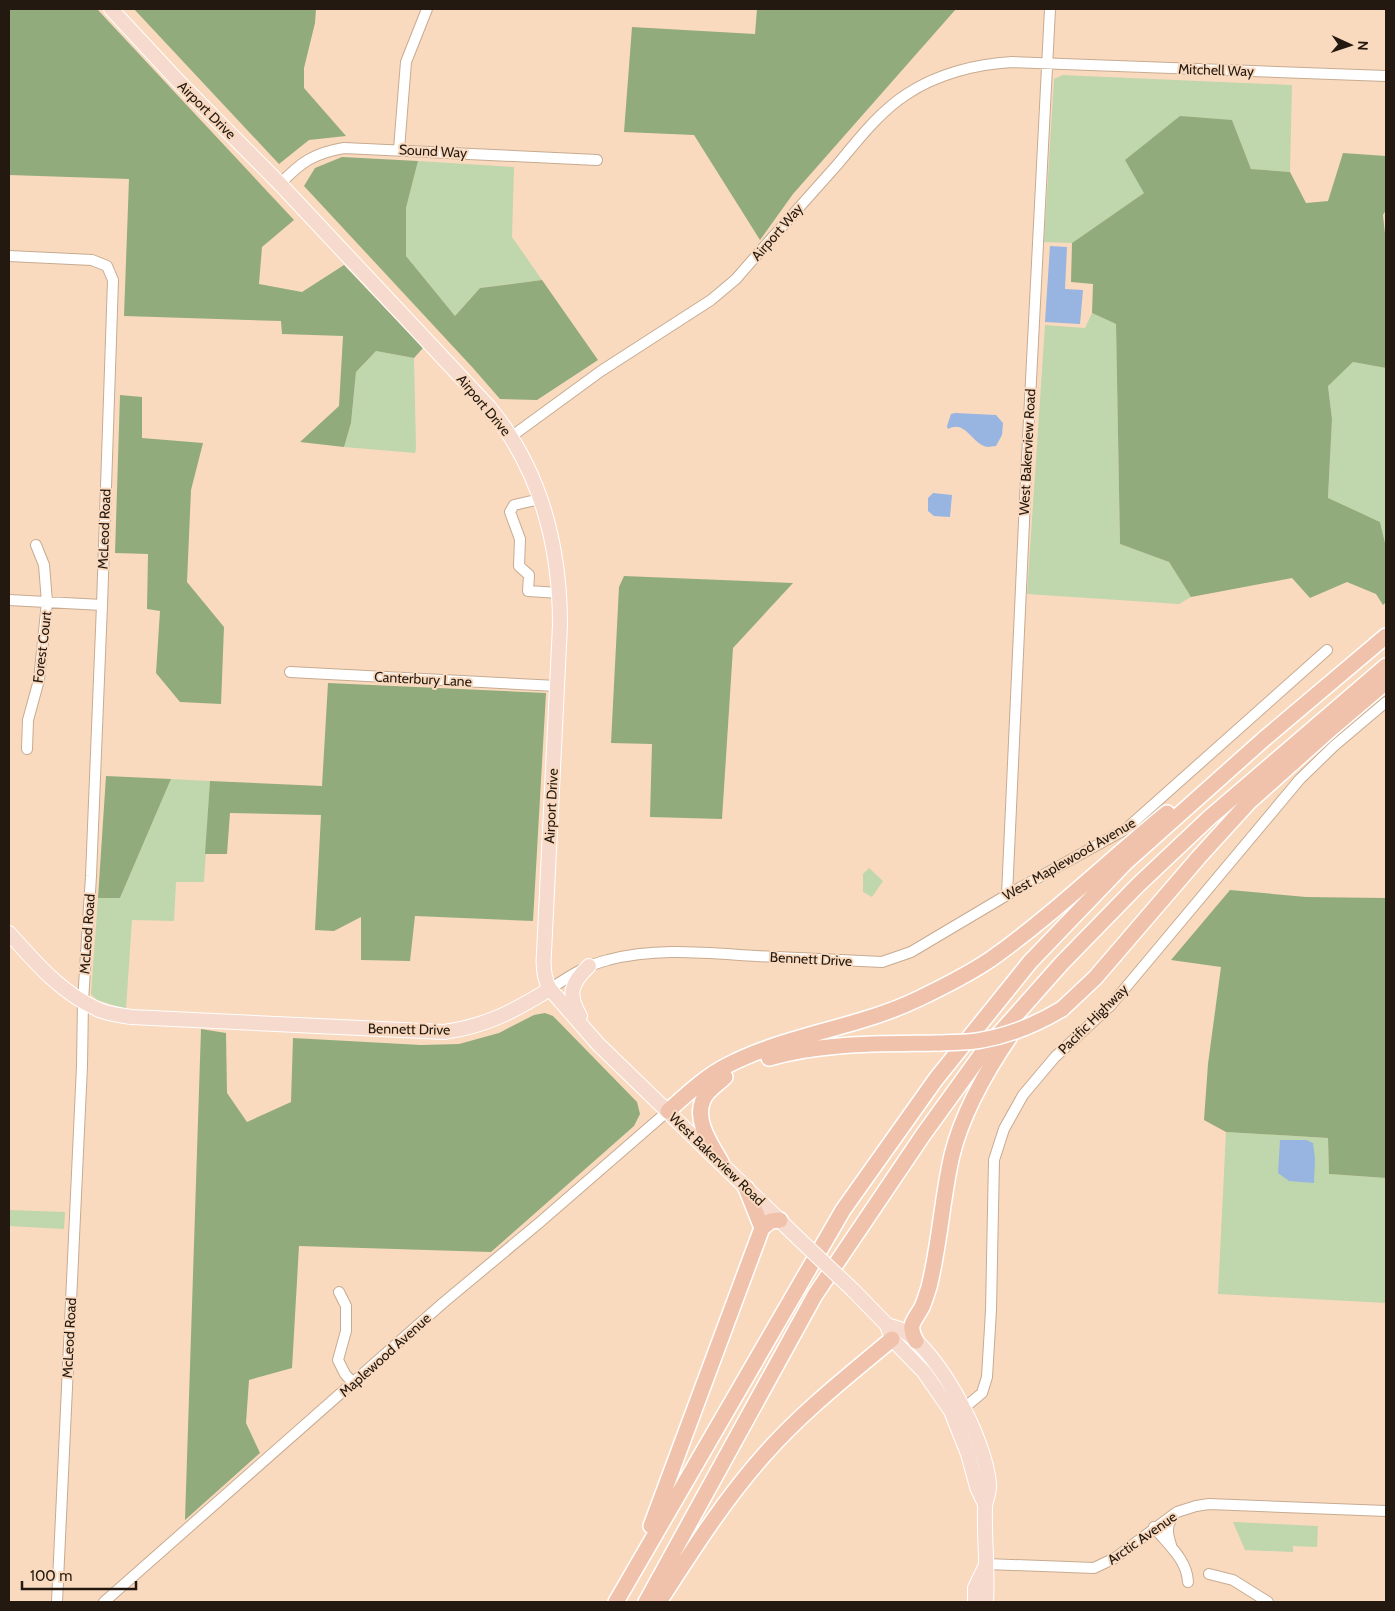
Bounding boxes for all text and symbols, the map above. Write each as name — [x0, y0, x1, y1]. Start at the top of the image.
north arrow — [1325, 20, 1375, 70]
text: N — [1354, 40, 1372, 51]
street label: Mitchell Way — [1178, 60, 1254, 80]
street label: Airport Drive — [174, 77, 240, 143]
street label: Sound Way — [398, 140, 468, 162]
street label: Airport Way — [747, 200, 807, 264]
street label: Airport Drive — [453, 370, 515, 440]
street label: West Bakerview Road — [1015, 388, 1039, 516]
street label: McLeod Road — [94, 488, 114, 570]
street label: Forest Court — [29, 610, 55, 684]
street label: Canterbury Lane — [374, 667, 472, 691]
street label: Airport Drive — [540, 768, 562, 844]
street label: West Maplewood Avenue — [999, 814, 1139, 904]
street label: McLeod Road — [75, 893, 99, 975]
street label: Bennett Drive — [769, 948, 853, 970]
street label: Pacific Highway — [1054, 980, 1132, 1058]
street label: Bennett Drive — [368, 1019, 450, 1039]
street label: West Bakerview Road — [665, 1108, 769, 1210]
street label: McLeod Road — [58, 1297, 80, 1379]
street label: Maplewood Avenue — [336, 1309, 434, 1401]
street label: Arctic Avenue — [1104, 1507, 1180, 1569]
scale bar — [22, 1558, 136, 1590]
text: 100 m — [30, 1567, 72, 1585]

